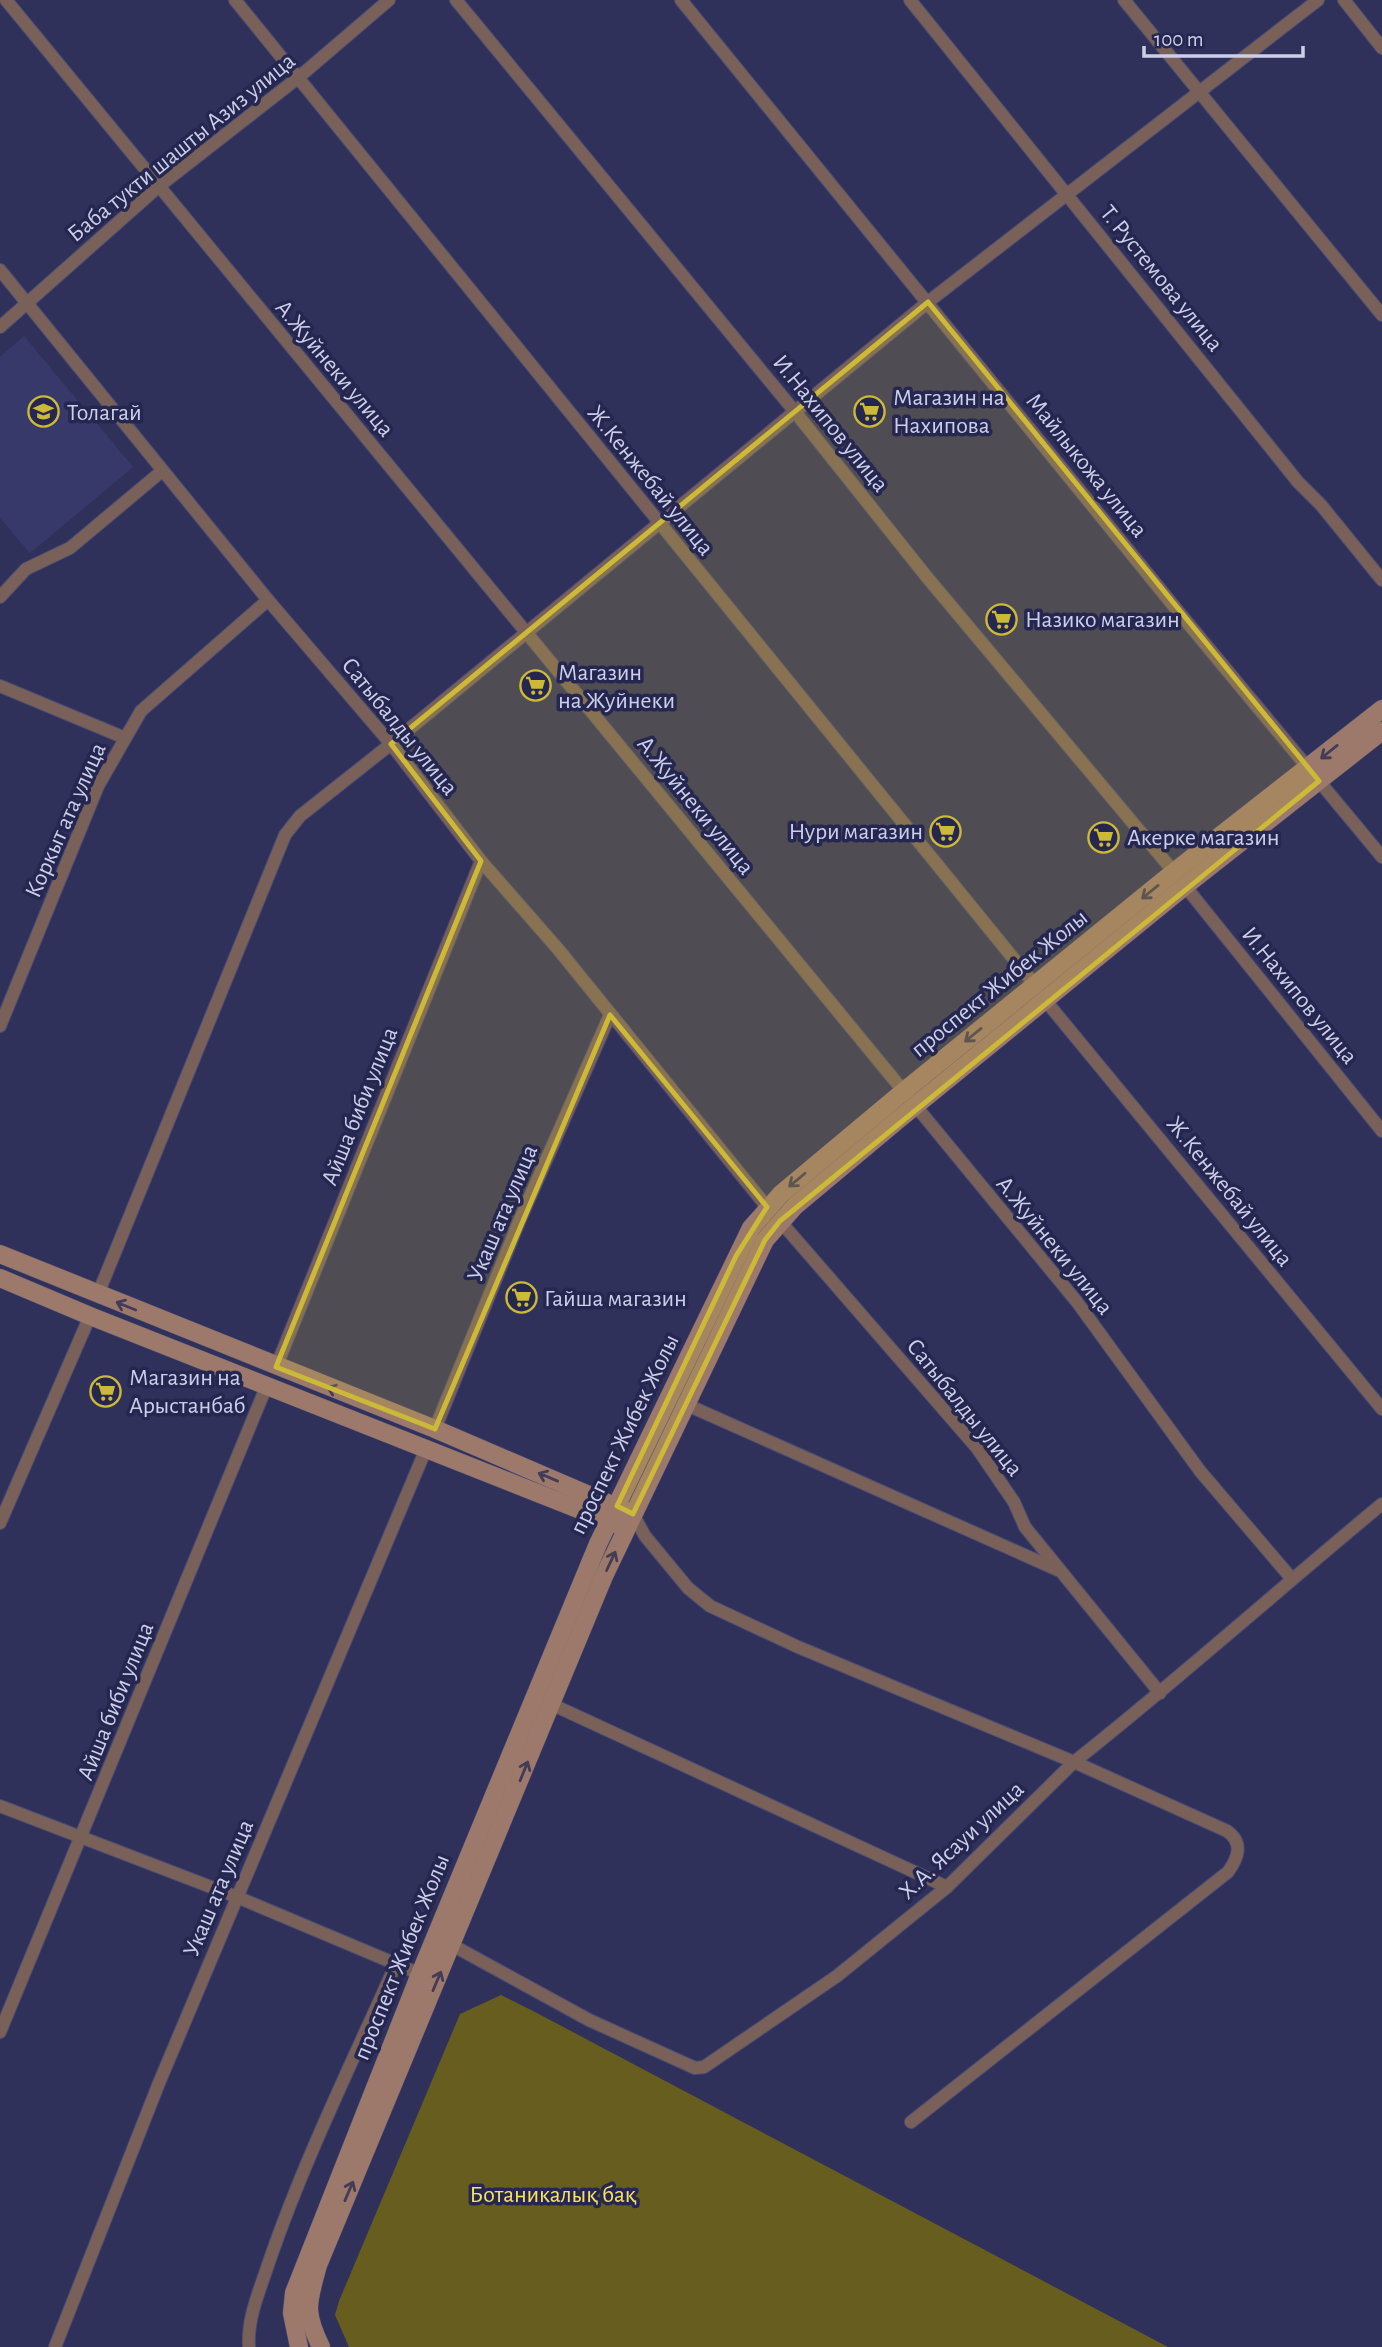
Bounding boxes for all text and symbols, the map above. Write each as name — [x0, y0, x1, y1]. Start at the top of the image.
scale bar — [1144, 14, 1303, 58]
text: 100 m — [1154, 29, 1204, 50]
street label: Баба тукти шашты Азиз улица — [63, 49, 300, 247]
street label: Т. Рустемова улица — [1095, 201, 1227, 356]
street label: А.Жуйнеки улица — [270, 296, 398, 442]
street label: И.Нахипов улица — [768, 351, 893, 497]
place label: Магазин на Нахипова — [893, 386, 1005, 438]
street label: Майлыкожа улица — [1021, 389, 1151, 542]
supermarket icon: Магазин на Нахипова — [853, 394, 887, 428]
school or university icon: Толагай — [27, 395, 61, 429]
place label: Толагай — [67, 401, 142, 425]
street label: Ж.Кенжебай улица — [583, 401, 718, 560]
supermarket icon: Назико магазин — [985, 602, 1019, 636]
place label: Назико магазин — [1025, 608, 1180, 632]
street label: Сатыбалды улица — [337, 653, 462, 800]
place label: Магазин на Жуйнеки — [558, 661, 675, 713]
supermarket icon: Магазин на Жуйнеки — [518, 669, 552, 703]
street label: А.Жуйнеки улица — [632, 732, 758, 879]
street label: Коркыт ата улица — [21, 739, 111, 901]
one-way arrow — [1320, 744, 1338, 759]
supermarket icon: Нури магазин — [929, 814, 963, 848]
place label: Нури магазин — [788, 820, 923, 844]
supermarket icon: Акерке магазин — [1087, 820, 1121, 854]
place label: Акерке магазин — [1127, 826, 1279, 850]
one-way arrow — [1141, 884, 1159, 899]
street label: проспект Жибек Жолы — [907, 905, 1092, 1062]
street label: И.Нахипов улица — [1237, 923, 1362, 1069]
street label: Айша биби улица — [317, 1024, 403, 1189]
one-way arrow — [965, 1028, 983, 1043]
street label: Ж.Кенжебай улица — [1162, 1112, 1297, 1271]
street label: Укаш ата улица — [463, 1141, 543, 1285]
one-way arrow — [789, 1172, 807, 1188]
street label: А.Жуйнеки улица — [991, 1172, 1117, 1319]
supermarket icon: Гайша магазин — [504, 1281, 538, 1315]
place label: Гайша магазин — [544, 1287, 687, 1311]
one-way arrow — [116, 1298, 138, 1311]
street label: проспект Жибек Жолы — [566, 1331, 684, 1538]
street label: Сатыбалды улица — [902, 1334, 1027, 1481]
place label: Магазин на Арыстанбаб — [129, 1366, 246, 1418]
supermarket icon: Магазин на Арыстанбаб — [89, 1374, 123, 1408]
one-way arrow — [327, 1383, 349, 1396]
one-way arrow — [537, 1470, 559, 1483]
one-way arrow — [605, 1551, 618, 1572]
street label: Айша биби улица — [73, 1619, 159, 1784]
one-way arrow — [518, 1761, 531, 1782]
street label: Х.А. Ясауи улица — [895, 1777, 1029, 1904]
street label: Укаш ата улица — [179, 1816, 259, 1960]
street label: проспект Жибек Жолы — [350, 1851, 454, 2064]
one-way arrow — [431, 1971, 444, 1992]
one-way arrow — [343, 2180, 356, 2202]
park label: Ботаникалық бақ — [470, 2183, 637, 2207]

